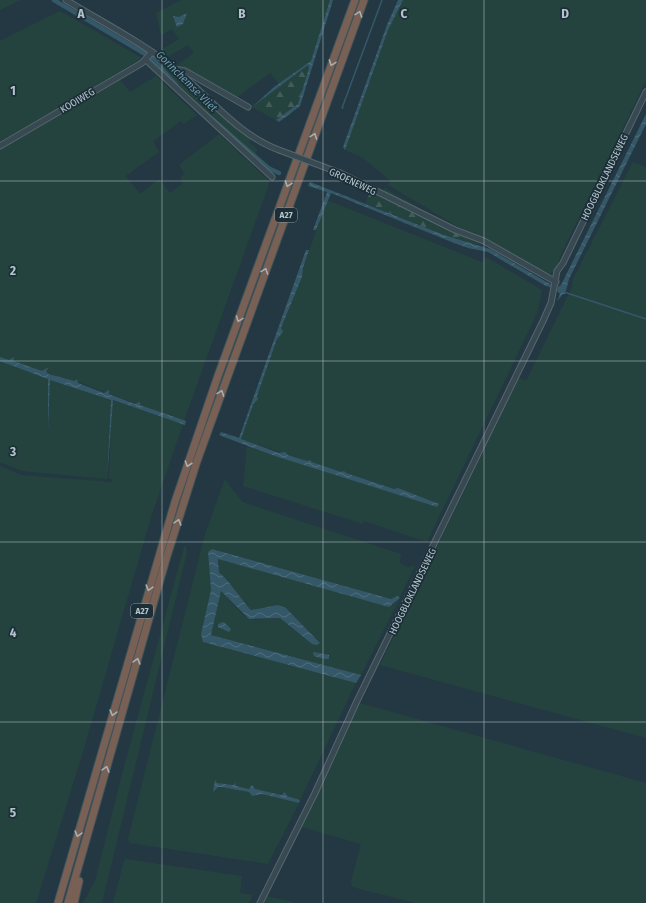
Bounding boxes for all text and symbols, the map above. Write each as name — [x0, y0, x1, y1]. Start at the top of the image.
text: A — [76, 6, 85, 21]
text: B — [238, 6, 246, 21]
text: C — [401, 6, 408, 21]
text: D — [561, 6, 569, 21]
one-way arrow — [354, 10, 362, 17]
water label: Gorinchemse Vliet — [153, 48, 220, 115]
one-way arrow — [328, 59, 337, 66]
text: 1 — [10, 83, 16, 98]
street label: KOOIWEG — [58, 86, 97, 116]
one-way arrow — [310, 132, 318, 139]
street label: HOOGBLOKLANDSEWEG — [579, 132, 631, 222]
street label: GROENEWEG — [327, 166, 378, 198]
one-way arrow — [285, 180, 293, 187]
road number: A27 — [275, 208, 297, 222]
text: 2 — [9, 263, 16, 278]
one-way arrow — [261, 268, 269, 275]
one-way arrow — [236, 315, 244, 322]
one-way arrow — [216, 390, 225, 397]
text: 3 — [9, 444, 16, 459]
one-way arrow — [184, 461, 192, 468]
one-way arrow — [173, 518, 182, 525]
street label: HOOGBLOKLANDSEWEG — [387, 546, 439, 636]
one-way arrow — [145, 585, 153, 592]
road number: A27 — [131, 604, 153, 618]
text: 4 — [10, 625, 17, 640]
one-way arrow — [132, 658, 141, 665]
one-way arrow — [109, 710, 117, 717]
one-way arrow — [101, 766, 110, 773]
text: 5 — [10, 805, 16, 820]
one-way arrow — [74, 830, 83, 837]

